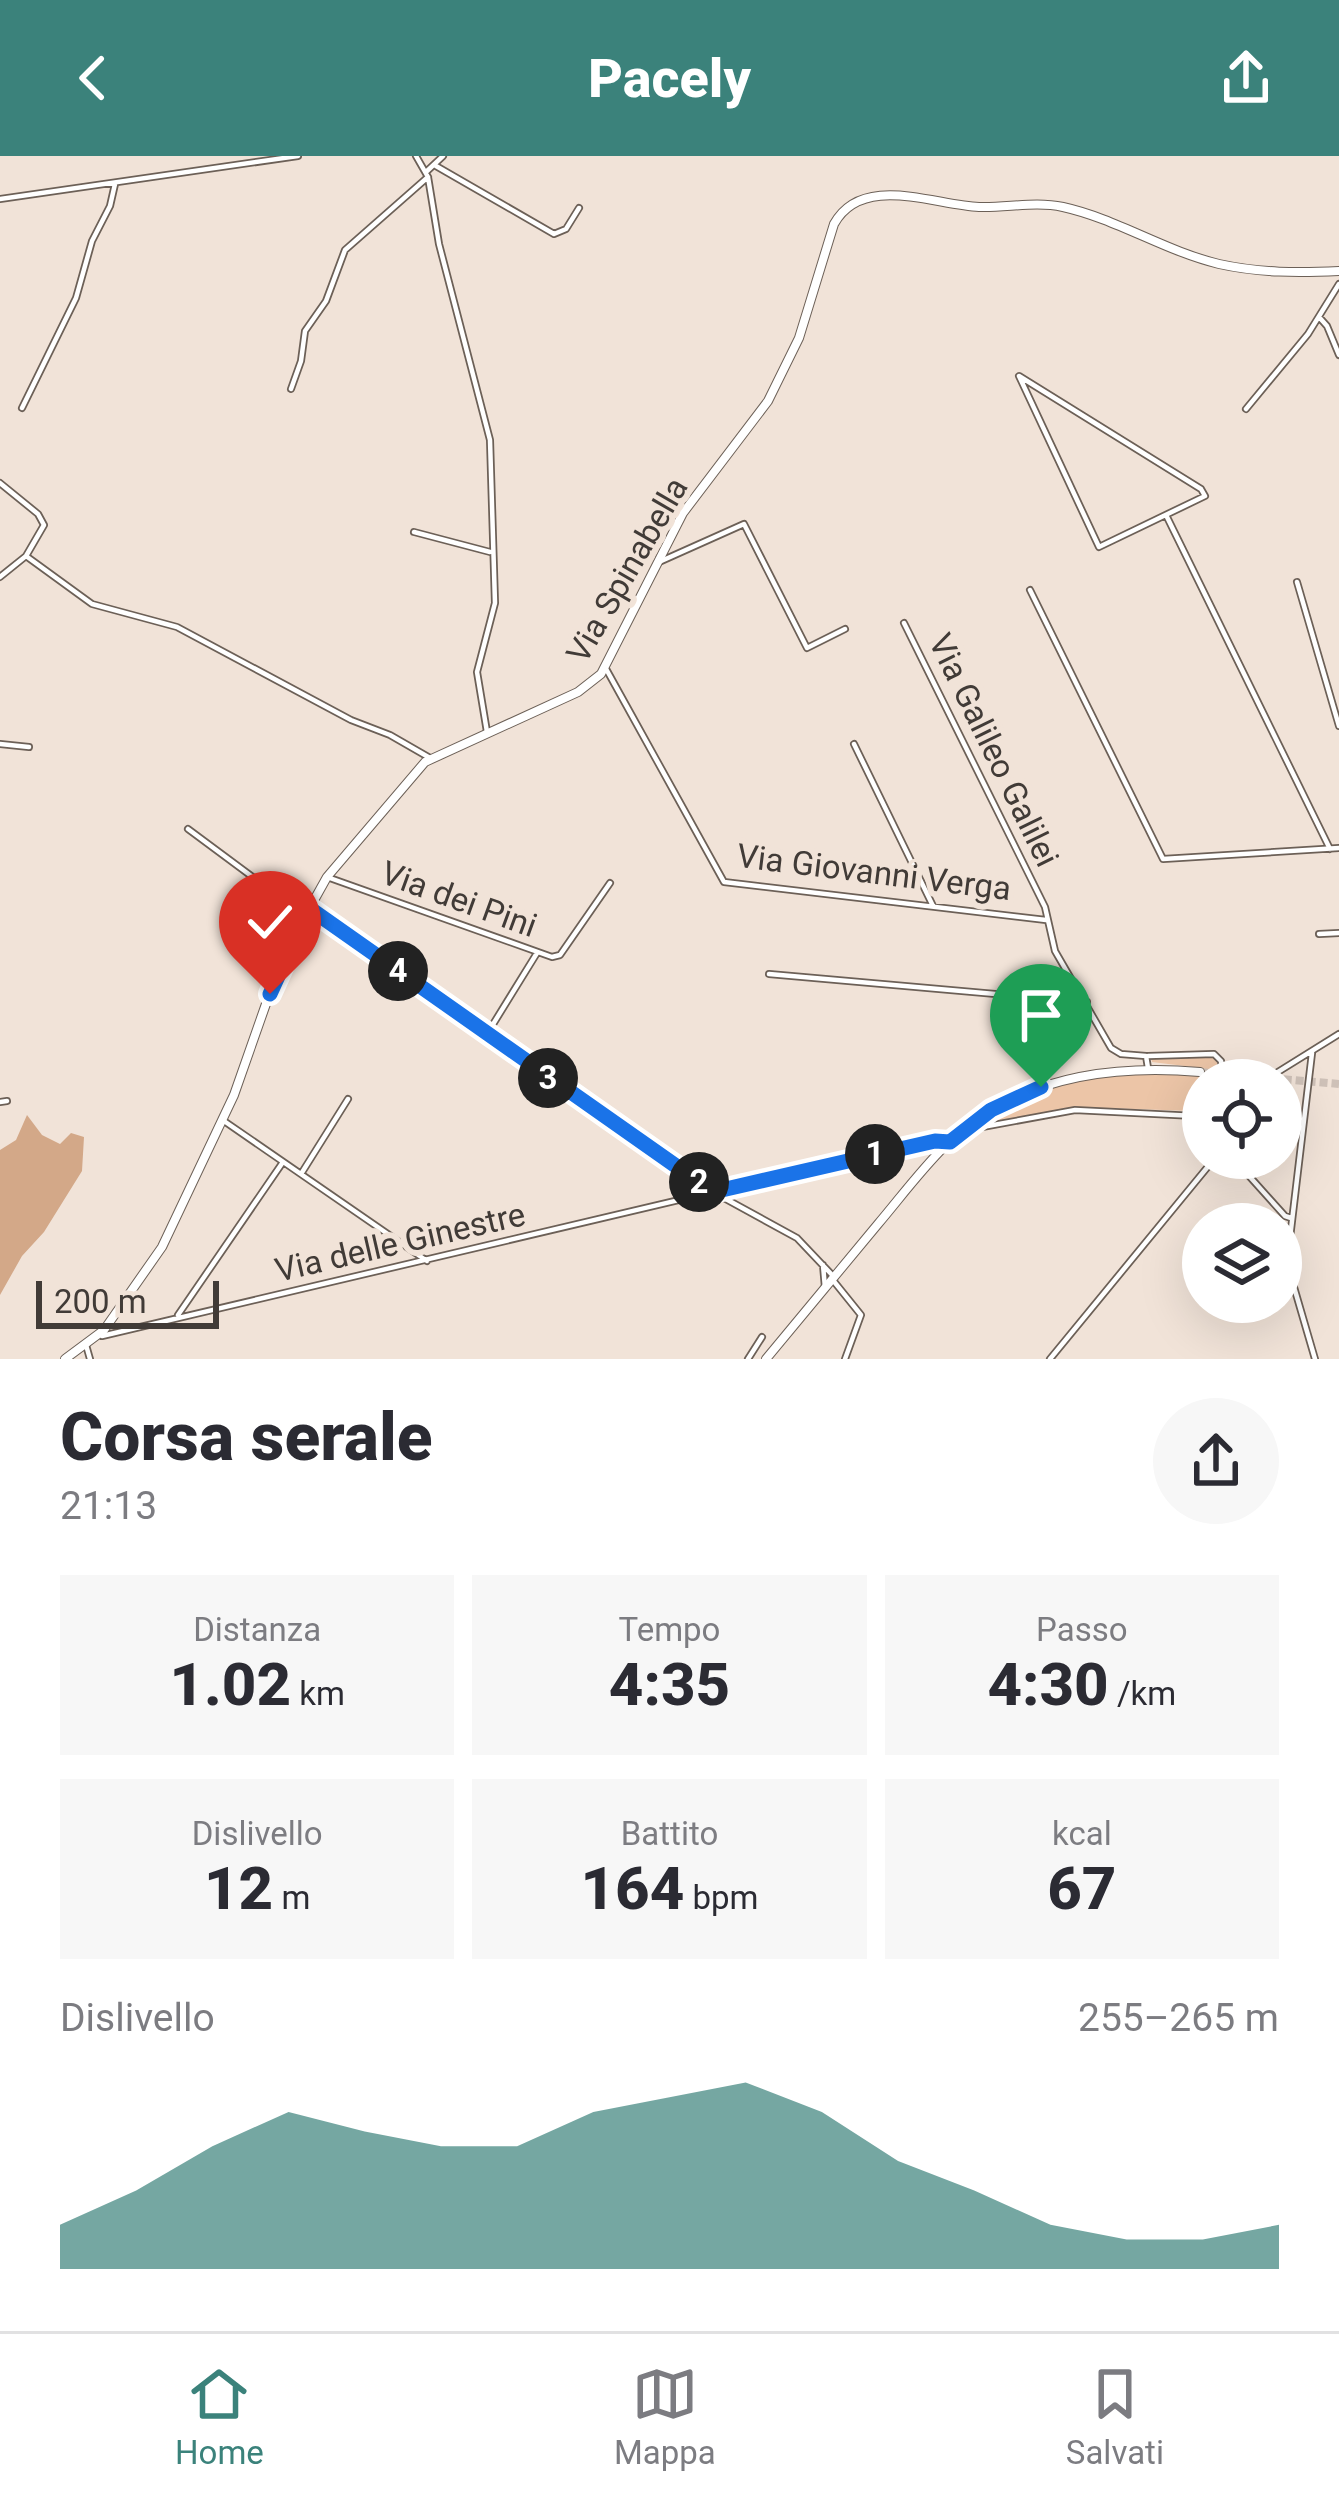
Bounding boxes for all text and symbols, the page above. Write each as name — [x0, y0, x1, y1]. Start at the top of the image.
icon: back — [60, 45, 126, 111]
icon: share — [1213, 45, 1279, 111]
text: Pacely — [588, 47, 751, 110]
street label: Via Spinabella — [558, 470, 696, 670]
street label: Via Galileo Galilei — [921, 627, 1067, 873]
street label: Via Giovanni Verga — [735, 836, 1013, 908]
street label: Via dei Pini — [376, 853, 542, 945]
pin — [219, 871, 321, 994]
icon: check — [237, 889, 303, 955]
pin: 4 — [368, 941, 428, 1001]
text: 4 — [389, 951, 407, 990]
pin — [990, 964, 1092, 1087]
icon: arrive — [1008, 982, 1074, 1048]
pin: 3 — [518, 1048, 578, 1108]
text: 3 — [539, 1058, 557, 1097]
map controls — [1182, 1059, 1302, 1323]
button: locate — [1182, 1059, 1302, 1179]
pin: 1 — [845, 1124, 905, 1184]
text: 1 — [866, 1134, 884, 1173]
pin: 2 — [669, 1152, 729, 1212]
text: 2 — [690, 1162, 708, 1201]
street label: Via delle Ginestre — [271, 1194, 529, 1290]
button: layers — [1182, 1203, 1302, 1323]
scale bar — [36, 1275, 219, 1328]
text: 200 m — [54, 1282, 147, 1321]
button: share — [1153, 1398, 1279, 1524]
text: Corsa serale — [60, 1399, 433, 1476]
text: 21:13 — [60, 1483, 157, 1529]
text: Distanza — [193, 1610, 321, 1649]
text: Tempo — [619, 1610, 720, 1649]
text: Passo — [1036, 1610, 1128, 1649]
text: 1.02 — [169, 1649, 291, 1720]
text: 4:35 — [609, 1649, 730, 1720]
text: 4:30 — [987, 1649, 1109, 1720]
text: km — [291, 1674, 345, 1713]
text: /km — [1109, 1674, 1176, 1713]
text: Dislivello — [192, 1814, 323, 1853]
text: Battito — [621, 1814, 718, 1853]
text: kcal — [1052, 1814, 1112, 1853]
text: 12 — [204, 1853, 273, 1924]
text: 164 — [580, 1853, 684, 1924]
text: 67 — [1047, 1853, 1116, 1924]
text: m — [273, 1878, 310, 1917]
text: bpm — [684, 1878, 758, 1917]
text: Dislivello — [60, 1995, 215, 2041]
text: 255–265 m — [1078, 1995, 1279, 2041]
tab: Home — [175, 2361, 264, 2472]
tab: Mappa — [614, 2361, 716, 2472]
tab: Salvati — [1066, 2361, 1164, 2472]

